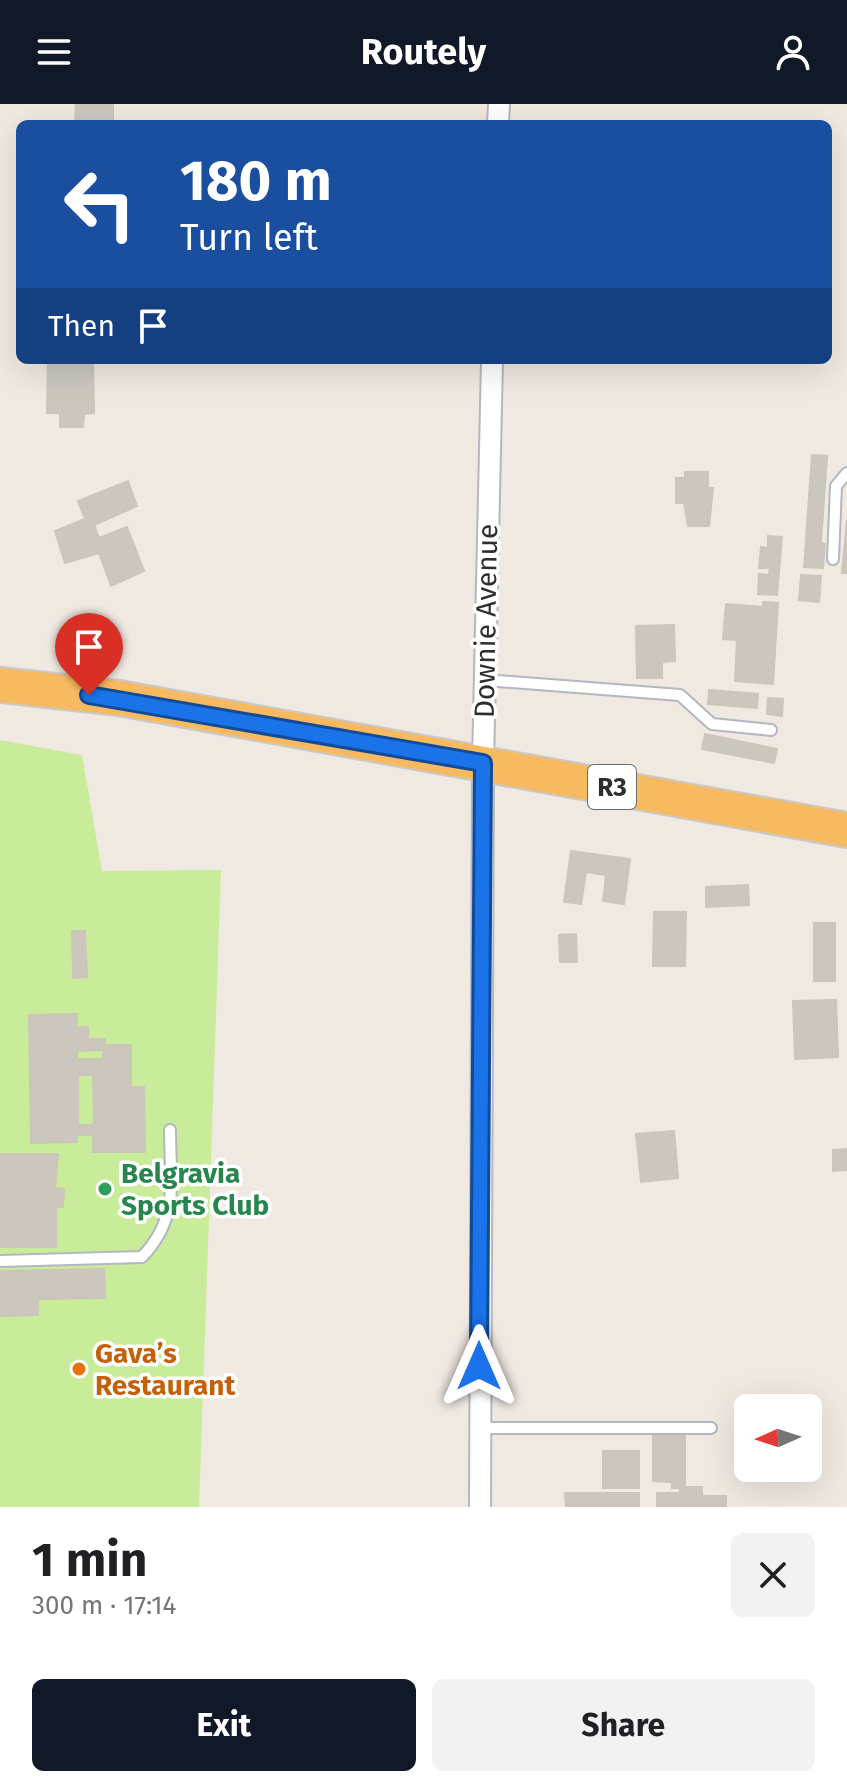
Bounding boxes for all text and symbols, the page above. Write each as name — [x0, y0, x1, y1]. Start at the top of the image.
icon: menu — [32, 30, 76, 74]
text: Routely — [361, 30, 486, 74]
icon: person — [771, 30, 815, 74]
text: 180 m — [180, 148, 332, 215]
icon: left — [48, 152, 152, 256]
text: Turn left — [180, 216, 318, 260]
icon: arrive — [131, 304, 175, 348]
text: Then — [48, 308, 115, 344]
street label: Downie Avenue — [468, 524, 504, 718]
pin — [55, 613, 123, 695]
icon: arrive — [67, 625, 111, 669]
road number: R3 — [588, 765, 636, 809]
place label: Belgravia Sports Club — [121, 1157, 269, 1222]
marker: Belgravia Sports Club — [96, 1180, 114, 1198]
position arrow — [437, 1324, 521, 1408]
place label: Gava’s Restaurant — [95, 1337, 236, 1402]
marker: Gava’s Restaurant — [70, 1360, 88, 1378]
north arrow — [734, 1394, 822, 1482]
map controls — [734, 1394, 822, 1482]
text: 1 min — [32, 1531, 147, 1589]
button: close — [731, 1533, 815, 1617]
text: 300 m · 17:14 — [32, 1590, 176, 1621]
button: Exit — [32, 1679, 416, 1771]
button: Share — [432, 1679, 815, 1771]

